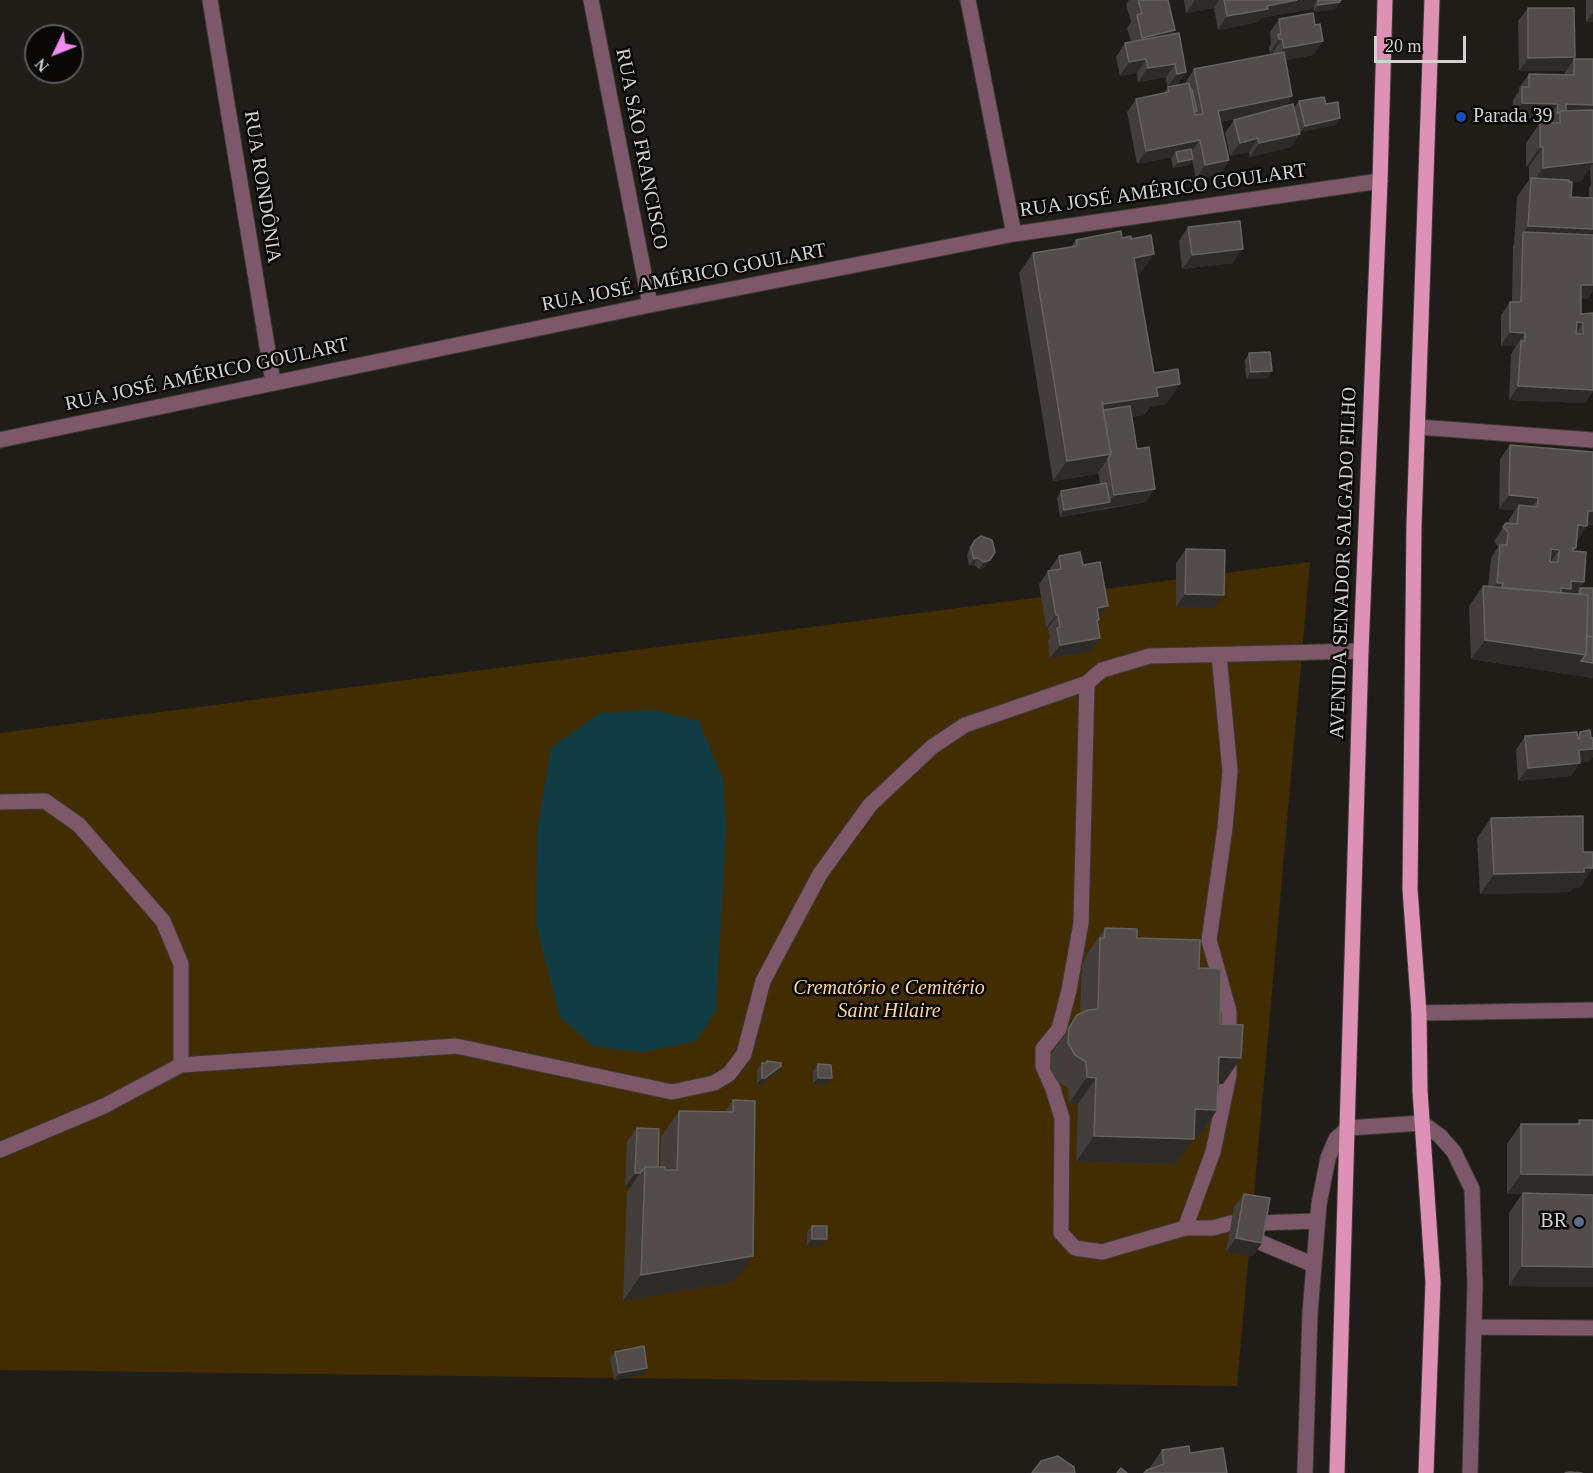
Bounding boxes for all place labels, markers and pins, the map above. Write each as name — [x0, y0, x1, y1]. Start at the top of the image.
place label: Parada 39 — [1473, 105, 1552, 129]
marker: Parada 39 — [1454, 110, 1468, 124]
place label: BR — [1540, 1210, 1567, 1234]
marker: BR — [1572, 1215, 1586, 1229]

